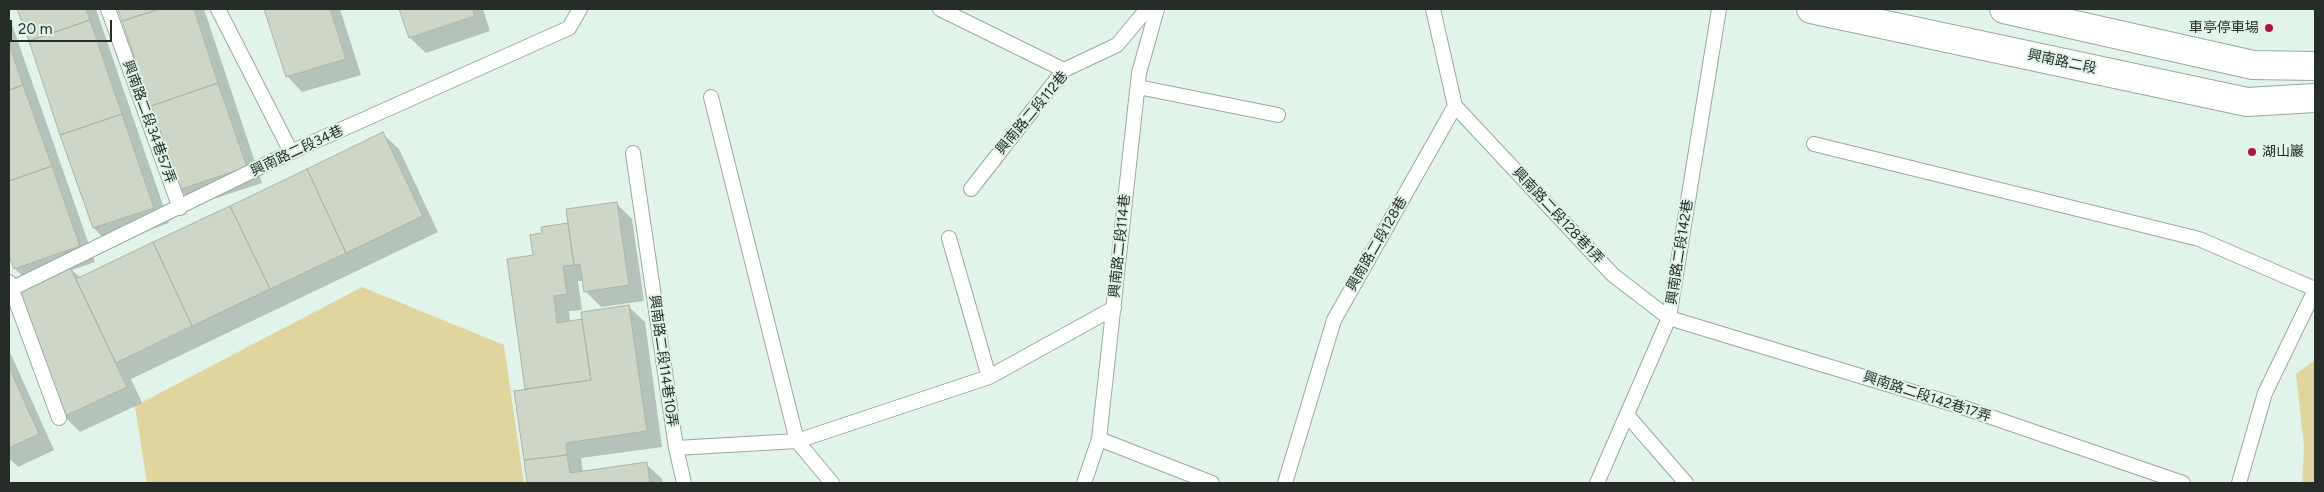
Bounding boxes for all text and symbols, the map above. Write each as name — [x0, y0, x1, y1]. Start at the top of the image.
scale bar — [12, 10, 115, 42]
text: 20 m — [18, 20, 52, 38]
place label: 車亭停車場 — [2189, 20, 2259, 36]
marker: 車亭停車場 — [2263, 22, 2275, 34]
street label: 興南路二段 — [2026, 47, 2098, 77]
street label: 興南路二段34巷57弄 — [119, 58, 179, 186]
street label: 興南路二段112巷 — [992, 68, 1072, 158]
street label: 興南路二段34巷 — [248, 122, 346, 180]
place label: 湖山巖 — [2262, 144, 2304, 160]
marker: 湖山巖 — [2246, 146, 2258, 158]
street label: 興南路二段128巷1弄 — [1509, 164, 1607, 268]
street label: 興南路二段114巷 — [1106, 193, 1134, 299]
street label: 興南路二段128巷 — [1343, 194, 1411, 294]
street label: 興南路二段142巷 — [1663, 198, 1697, 306]
street label: 興南路二段114巷10弄 — [645, 294, 681, 428]
street label: 興南路二段142巷17弄 — [1861, 368, 1993, 426]

